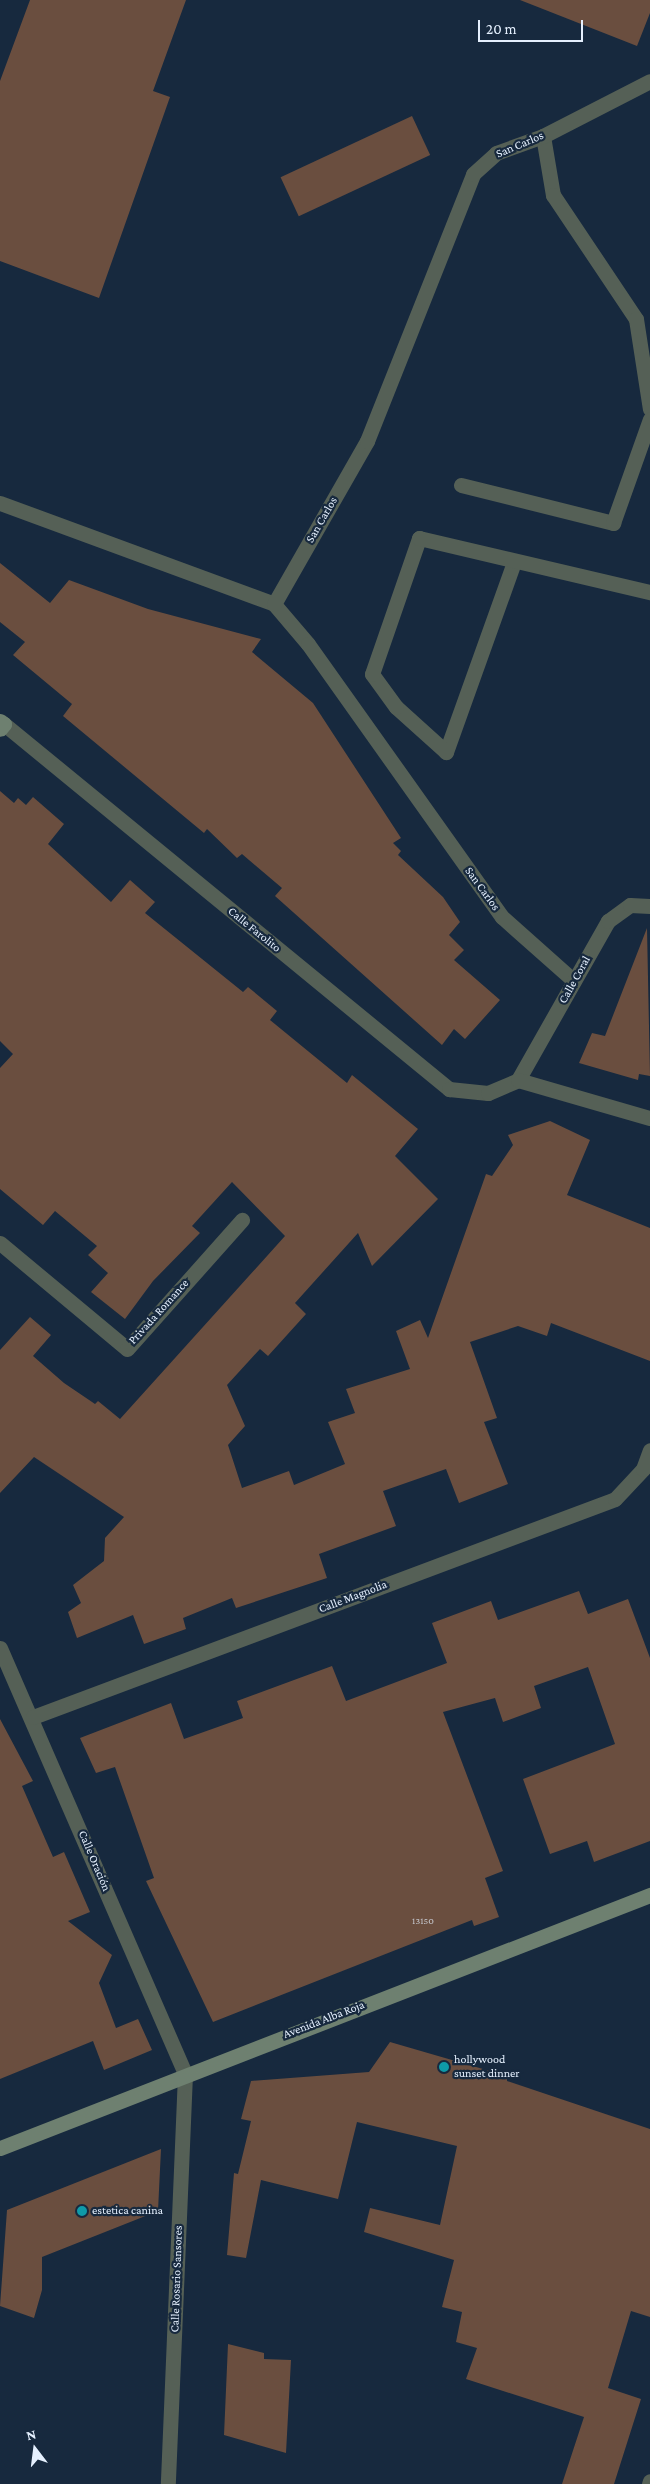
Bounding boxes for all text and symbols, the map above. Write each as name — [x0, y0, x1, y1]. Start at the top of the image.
scale bar — [480, 10, 585, 42]
text: 20 m — [486, 21, 517, 37]
street label: San Carlos — [494, 129, 546, 161]
street label: San Carlos — [303, 495, 341, 545]
street label: San Carlos — [461, 864, 503, 914]
street label: Calle Farolito — [225, 904, 283, 956]
street label: Calle Coral — [556, 954, 594, 1006]
street label: Privada Romance — [126, 1276, 192, 1348]
street label: Calle Magnolia — [317, 1577, 389, 1617]
street label: Calle Oración — [75, 1828, 113, 1894]
house number: 13150 — [412, 1915, 434, 1927]
street label: Avenida Alba Roja — [281, 1998, 367, 2042]
place label: hollywood sunset dinner — [454, 2053, 520, 2081]
marker: hollywood sunset dinner — [438, 2061, 450, 2073]
place label: estetica canina — [92, 2204, 163, 2218]
marker: estetica canina — [76, 2205, 88, 2217]
street label: Calle Rosario Sansores — [168, 2225, 186, 2333]
north arrow — [10, 2424, 60, 2474]
text: N — [24, 2426, 38, 2443]

